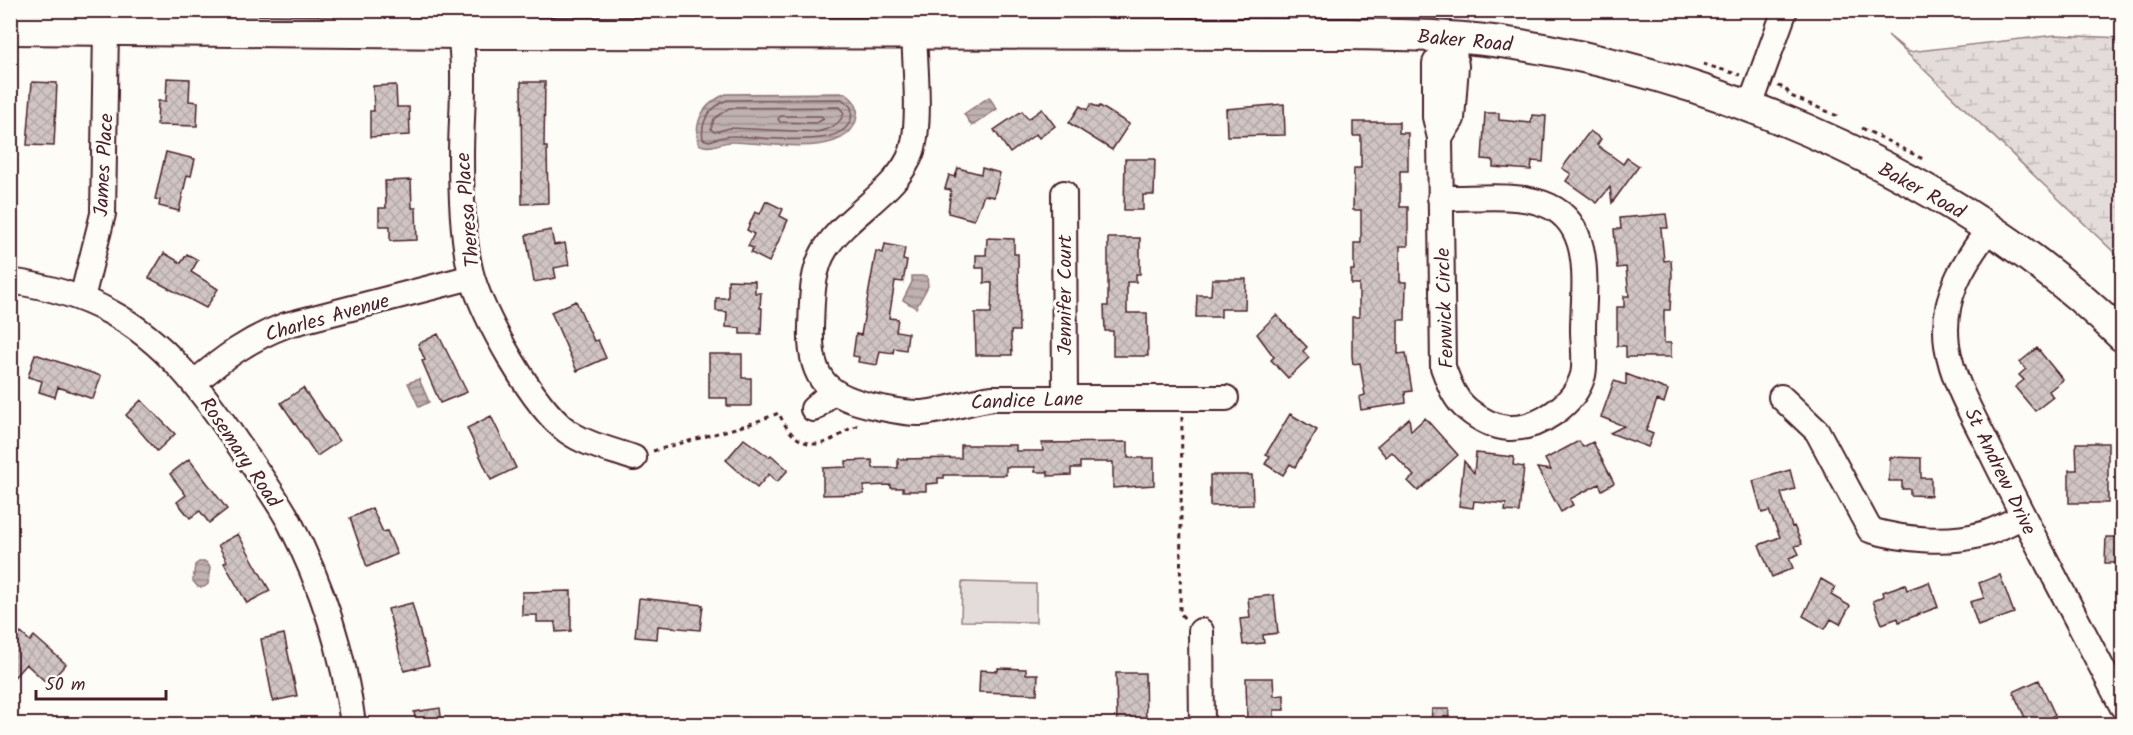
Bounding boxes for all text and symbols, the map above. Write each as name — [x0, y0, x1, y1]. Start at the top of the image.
street label: Baker Road — [1416, 22, 1515, 62]
street label: James Place — [86, 113, 124, 217]
street label: Theresa Place — [448, 151, 490, 269]
street label: Baker Road — [1872, 155, 1971, 229]
street label: Jennifer Court — [1050, 234, 1082, 355]
street label: Fenwick Circle — [1428, 247, 1464, 369]
street label: Charles Avenue — [262, 286, 393, 352]
street label: Candice Lane — [970, 384, 1084, 420]
street label: Rosemary Road — [190, 391, 289, 516]
street label: St Andrew Drive — [1955, 403, 2044, 541]
scale bar — [36, 663, 166, 701]
text: 50 m — [45, 671, 85, 700]

